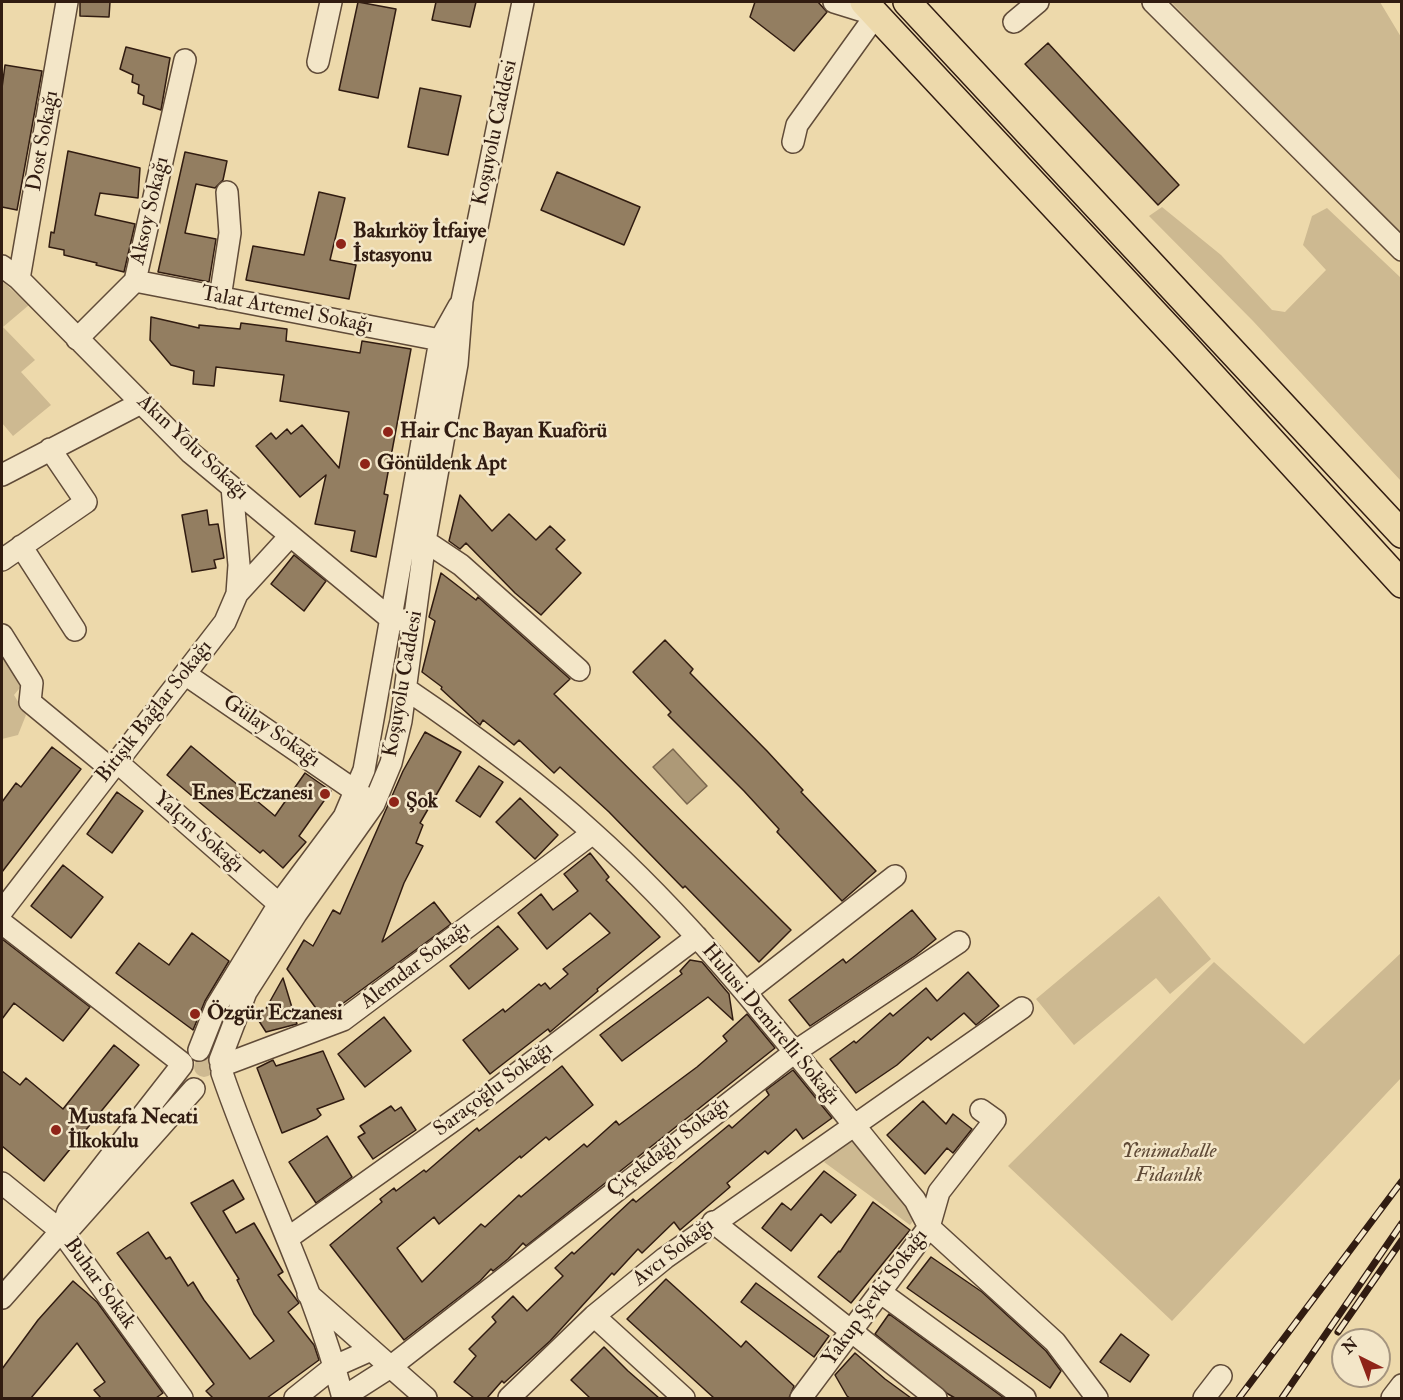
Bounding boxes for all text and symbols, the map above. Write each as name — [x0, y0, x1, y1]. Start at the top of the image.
street label: Koşuyolu Caddesi — [468, 58, 524, 208]
street label: Dost Sokağı — [23, 89, 65, 193]
street label: Aksoy Sokağı — [126, 154, 176, 268]
place label: Bakırköy İtfaiye İstasyonu — [353, 219, 486, 269]
marker: Bakırköy İtfaiye İstasyonu — [334, 237, 348, 251]
street label: Talat Artemel Sokağı — [199, 282, 375, 340]
street label: Akın Yolu Sokağı — [131, 390, 253, 506]
place label: Hair Cnc Bayan Kuaförü — [400, 419, 607, 445]
marker: Hair Cnc Bayan Kuaförü — [381, 425, 395, 439]
place label: Gönüldenk Apt — [377, 451, 507, 477]
marker: Gönüldenk Apt — [358, 457, 372, 471]
street label: Koşuyolu Caddesi — [379, 609, 429, 759]
street label: Bitişik Bağlar Sokağı — [92, 636, 218, 788]
street label: Gülay Sokağı — [217, 690, 325, 774]
place label: Enes Eczanesi — [192, 781, 313, 807]
street label: Yalçın Sokağı — [148, 787, 248, 879]
marker: Enes Eczanesi — [318, 787, 332, 801]
place label: Şok — [406, 789, 438, 815]
marker: Şok — [387, 795, 401, 809]
street label: Alemdar Sokağı — [356, 917, 476, 1015]
street label: Hulusi Demirelli Sokağı — [695, 939, 845, 1111]
place label: Özgür Eczanesi — [207, 1001, 343, 1027]
marker: Özgür Eczanesi — [188, 1007, 202, 1021]
street label: Saraçoğlu Sokağı — [430, 1037, 558, 1143]
street label: Çiçekdağlı Sokağı — [603, 1092, 735, 1204]
place label: Mustafa Necati İlkokulu — [68, 1105, 198, 1155]
marker: Mustafa Necati İlkokulu — [49, 1123, 63, 1137]
park label: Yenimahalle Fidanlık — [1122, 1139, 1216, 1189]
street label: Avcı Sokağı — [628, 1213, 720, 1293]
street label: Yakup Şevki Sokağı — [818, 1225, 934, 1371]
street label: Buhar Sokak — [57, 1233, 141, 1335]
north arrow — [1331, 1328, 1391, 1388]
text: N — [1338, 1334, 1362, 1358]

